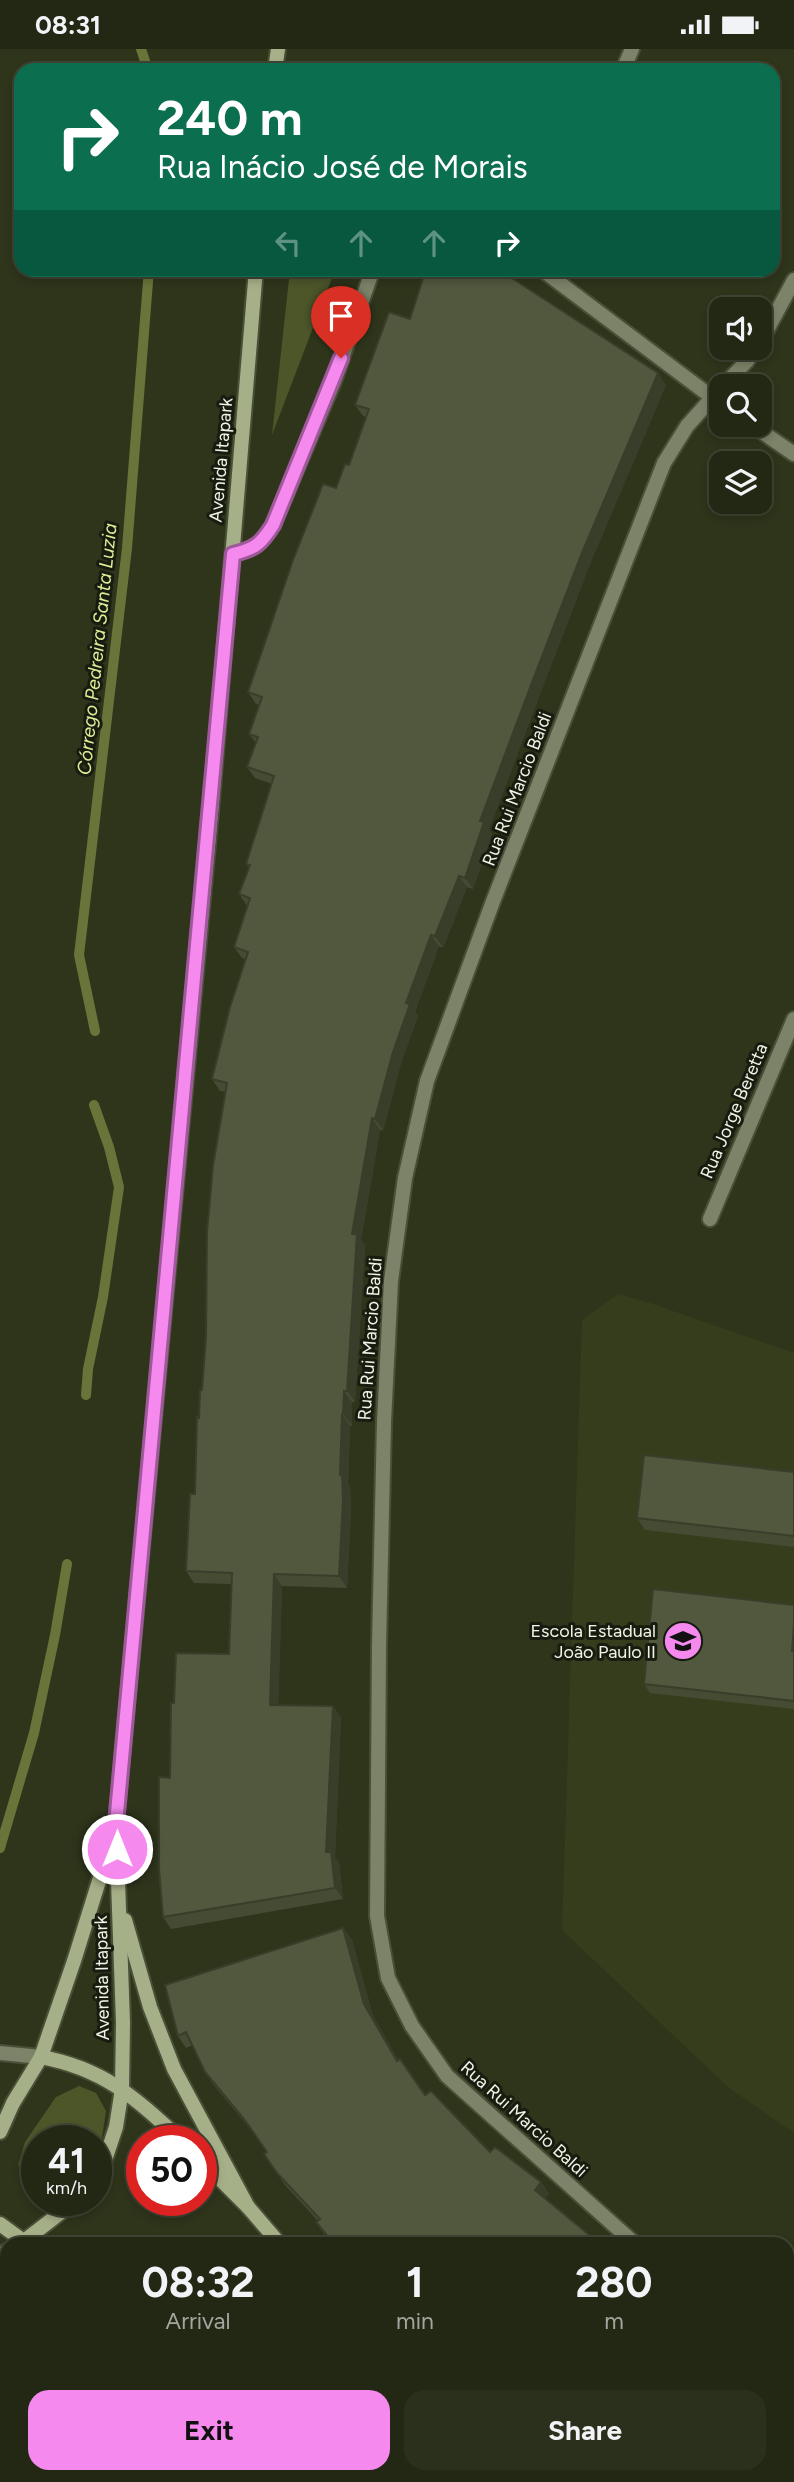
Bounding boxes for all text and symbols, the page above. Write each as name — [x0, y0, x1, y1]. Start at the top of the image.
text: 08:31 — [35, 9, 101, 41]
text: 240 m — [157, 88, 303, 147]
icon: right — [42, 91, 133, 182]
text: Rua Inácio José de Morais — [157, 148, 528, 186]
icon: left — [269, 224, 307, 262]
icon: ahead — [342, 224, 380, 262]
icon: ahead — [415, 224, 453, 262]
icon: right — [488, 224, 526, 262]
pin — [311, 286, 371, 358]
icon: arrive — [322, 297, 360, 335]
map controls — [709, 297, 772, 514]
button: sound — [709, 297, 772, 360]
button: search — [709, 374, 772, 437]
street label: Avenida Itapark — [205, 397, 237, 523]
button: layers — [709, 451, 772, 514]
water label: Córrego Pedreira Santa Luzia — [72, 522, 122, 776]
street label: Rua Rui Marcio Baldi — [478, 709, 556, 869]
street label: Rua Jorge Beretta — [696, 1040, 772, 1182]
street label: Rua Rui Marcio Baldi — [353, 1257, 387, 1421]
place label: Escola Estadual João Paulo II — [530, 1620, 656, 1663]
school or university icon: Escola Estadual João Paulo II — [662, 1620, 704, 1662]
position arrow — [80, 1812, 154, 1886]
street label: Avenida Itapark — [90, 1915, 114, 2041]
street label: Rua Rui Marcio Baldi — [456, 2056, 592, 2182]
speed limit sign: 50 — [126, 2125, 217, 2216]
text: 41 — [48, 2140, 85, 2182]
text: km/h — [46, 2177, 87, 2199]
text: 08:32 — [141, 2257, 255, 2308]
text: 1 — [406, 2257, 424, 2308]
text: 280 — [575, 2257, 653, 2308]
text: Arrival — [166, 2307, 231, 2335]
text: min — [396, 2307, 434, 2335]
text: m — [604, 2307, 624, 2335]
button: Exit — [28, 2390, 390, 2470]
button: Share — [404, 2390, 766, 2470]

